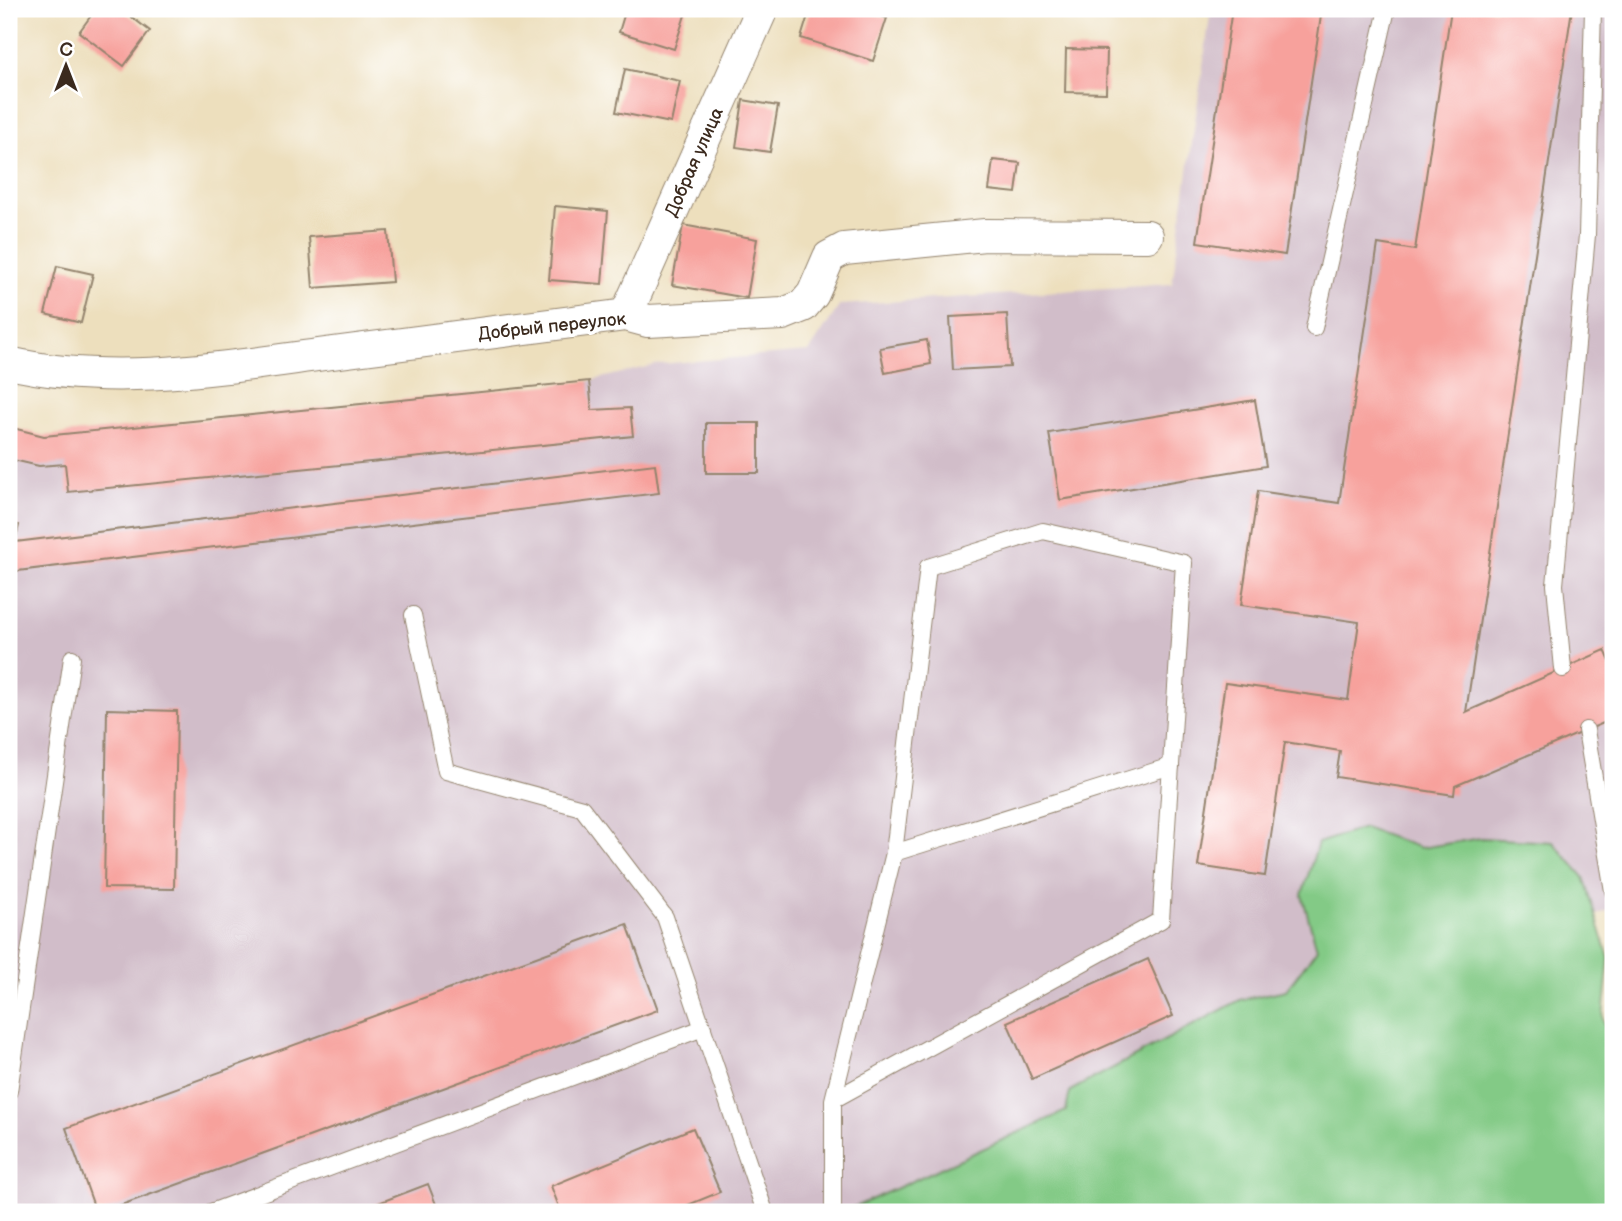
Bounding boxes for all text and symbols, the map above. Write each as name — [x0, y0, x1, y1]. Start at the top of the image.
north arrow — [32, 32, 102, 102]
text: С — [59, 39, 73, 62]
street label: Добрая улица — [661, 104, 728, 220]
street label: Добрый переулок — [477, 308, 627, 345]

